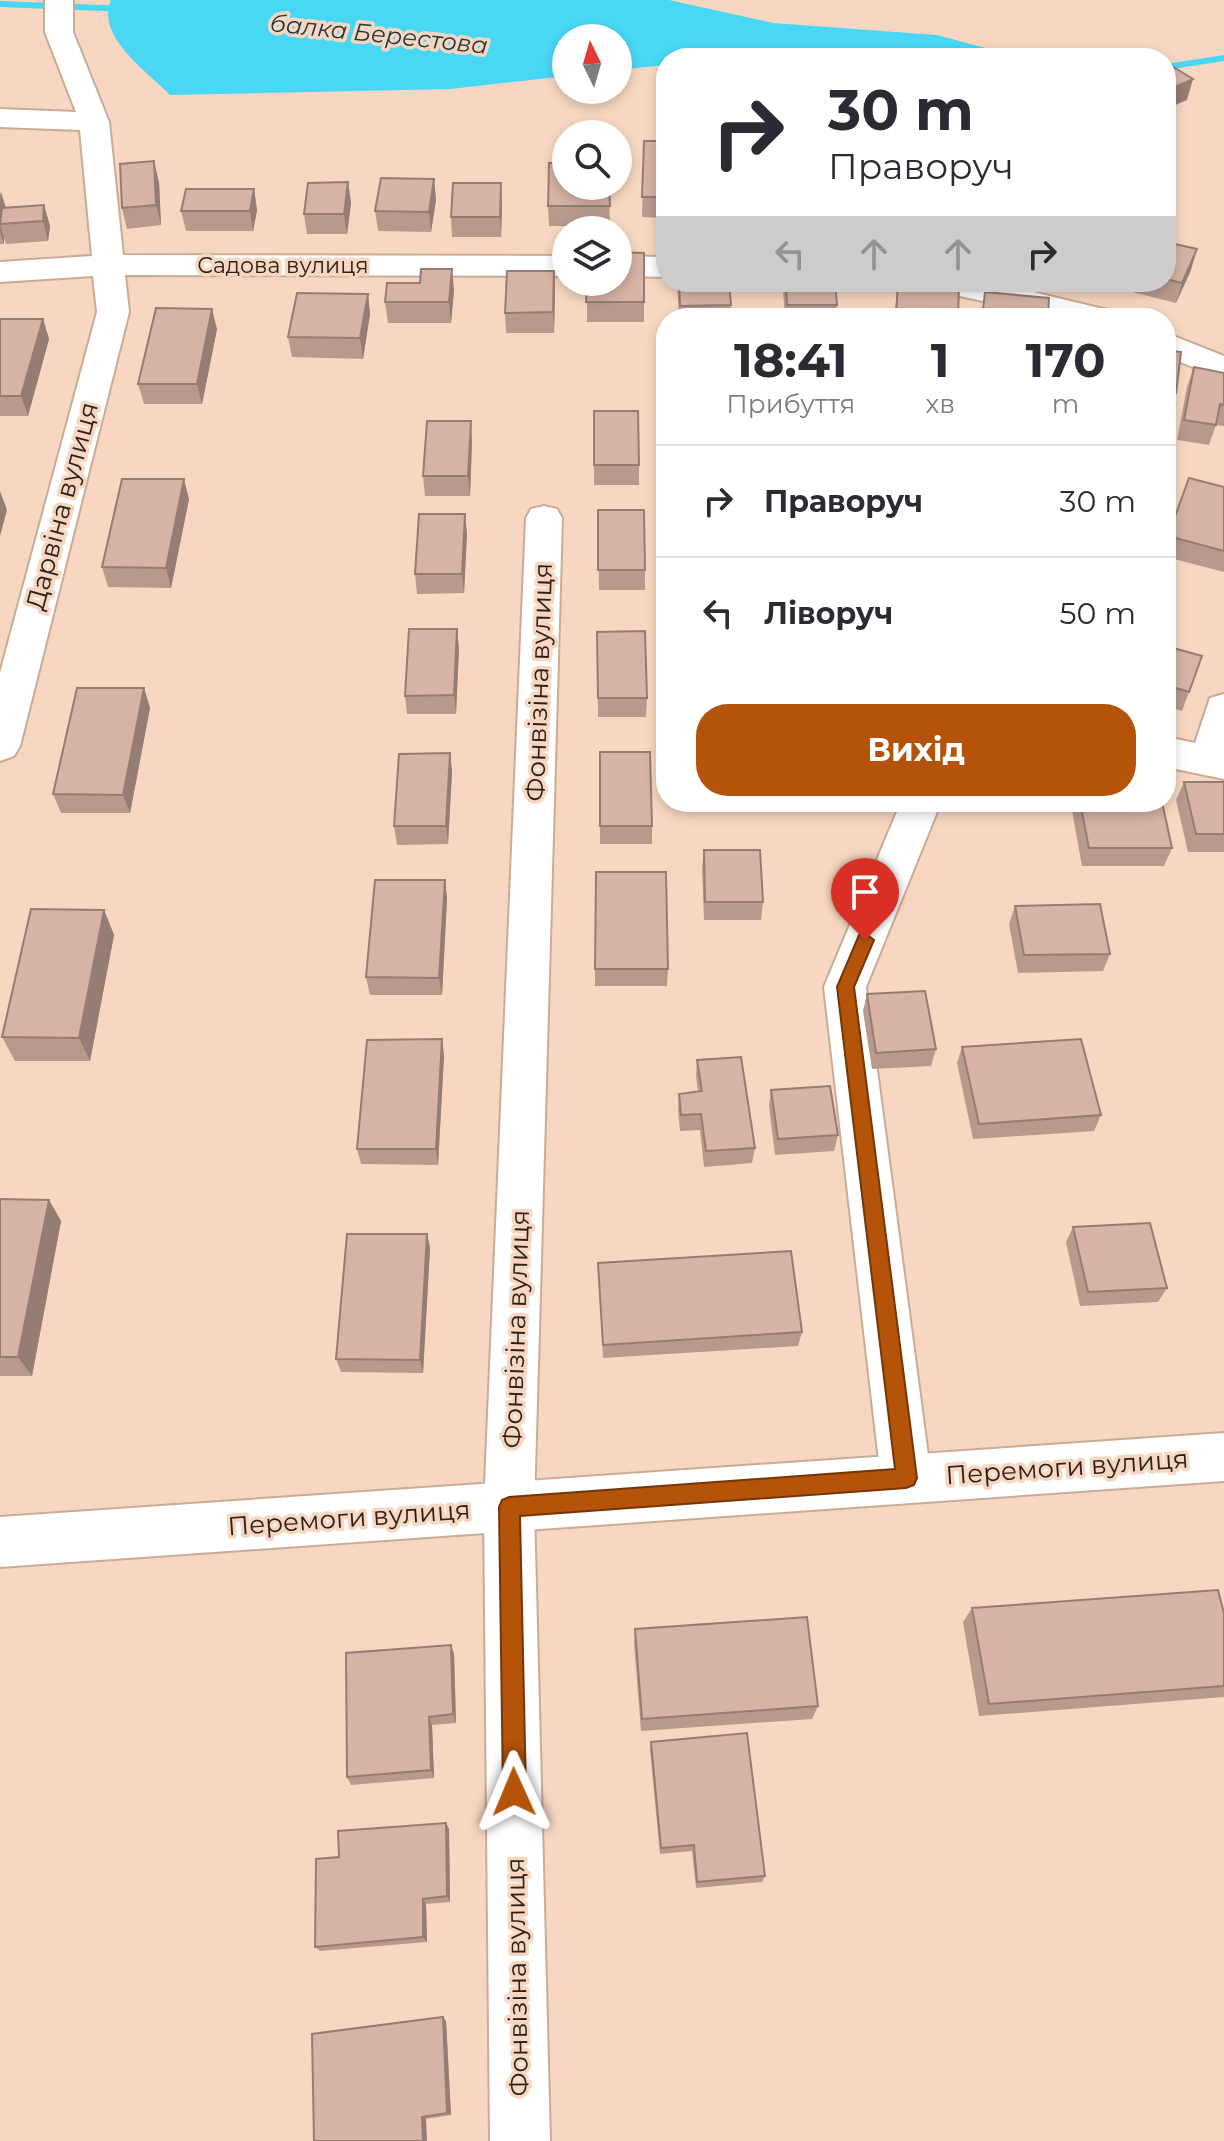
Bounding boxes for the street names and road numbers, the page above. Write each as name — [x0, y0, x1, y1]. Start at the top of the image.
street label: Садова вулиця — [197, 252, 369, 279]
street label: Дарвіна вулиця — [19, 399, 105, 613]
street label: Фонвізіна вулиця — [519, 562, 559, 802]
street label: Фонвізіна вулиця — [496, 1209, 536, 1449]
street label: Перемоги вулиця — [945, 1443, 1189, 1491]
street label: Перемоги вулиця — [227, 1494, 471, 1542]
street label: Фонвізіна вулиця — [499, 1857, 535, 2097]

